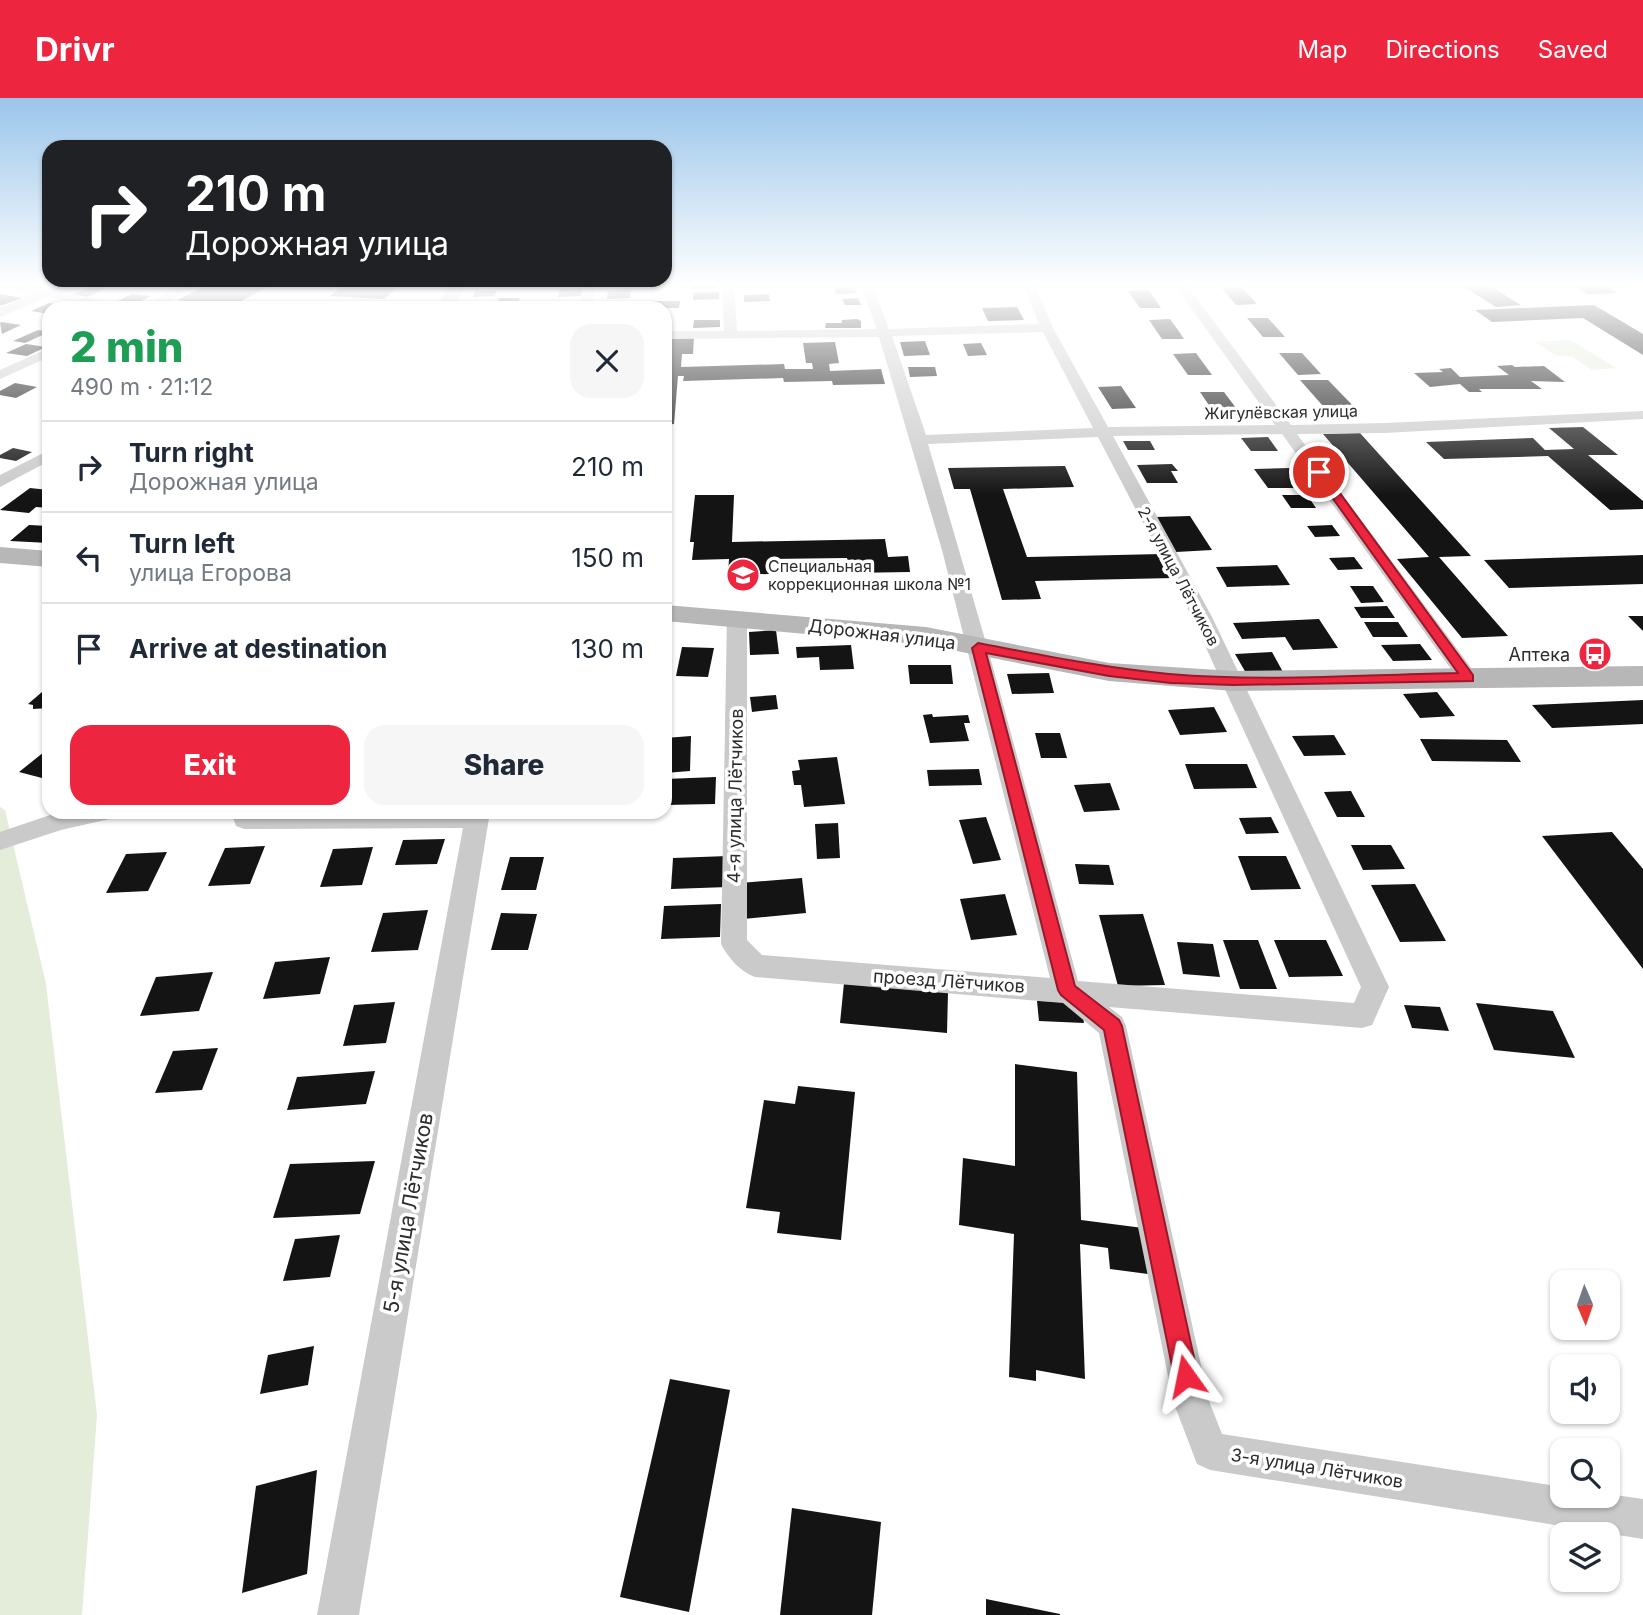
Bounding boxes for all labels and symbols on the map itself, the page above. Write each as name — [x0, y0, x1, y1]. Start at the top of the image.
street label: Жигулёвская улица — [1204, 401, 1358, 423]
pin — [1289, 442, 1349, 502]
street label: 2-я улица Лётчиков — [1134, 503, 1224, 649]
school or university icon: Специальная коррекционная школа №1 — [724, 556, 762, 594]
place label: Специальная коррекционная школа №1 — [768, 556, 971, 594]
street label: Дорожная улица — [807, 615, 957, 653]
bus stop icon: Аптека — [1576, 635, 1614, 673]
place label: Аптека — [1509, 644, 1570, 665]
street label: 4-я улица Лётчиков — [723, 708, 747, 884]
street label: проезд Лётчиков — [873, 965, 1025, 997]
street label: 5-я улица Лётчиков — [378, 1111, 438, 1315]
north arrow — [1550, 1270, 1620, 1340]
position arrow — [1149, 1339, 1223, 1413]
street label: 3-я улица Лётчиков — [1229, 1444, 1405, 1492]

